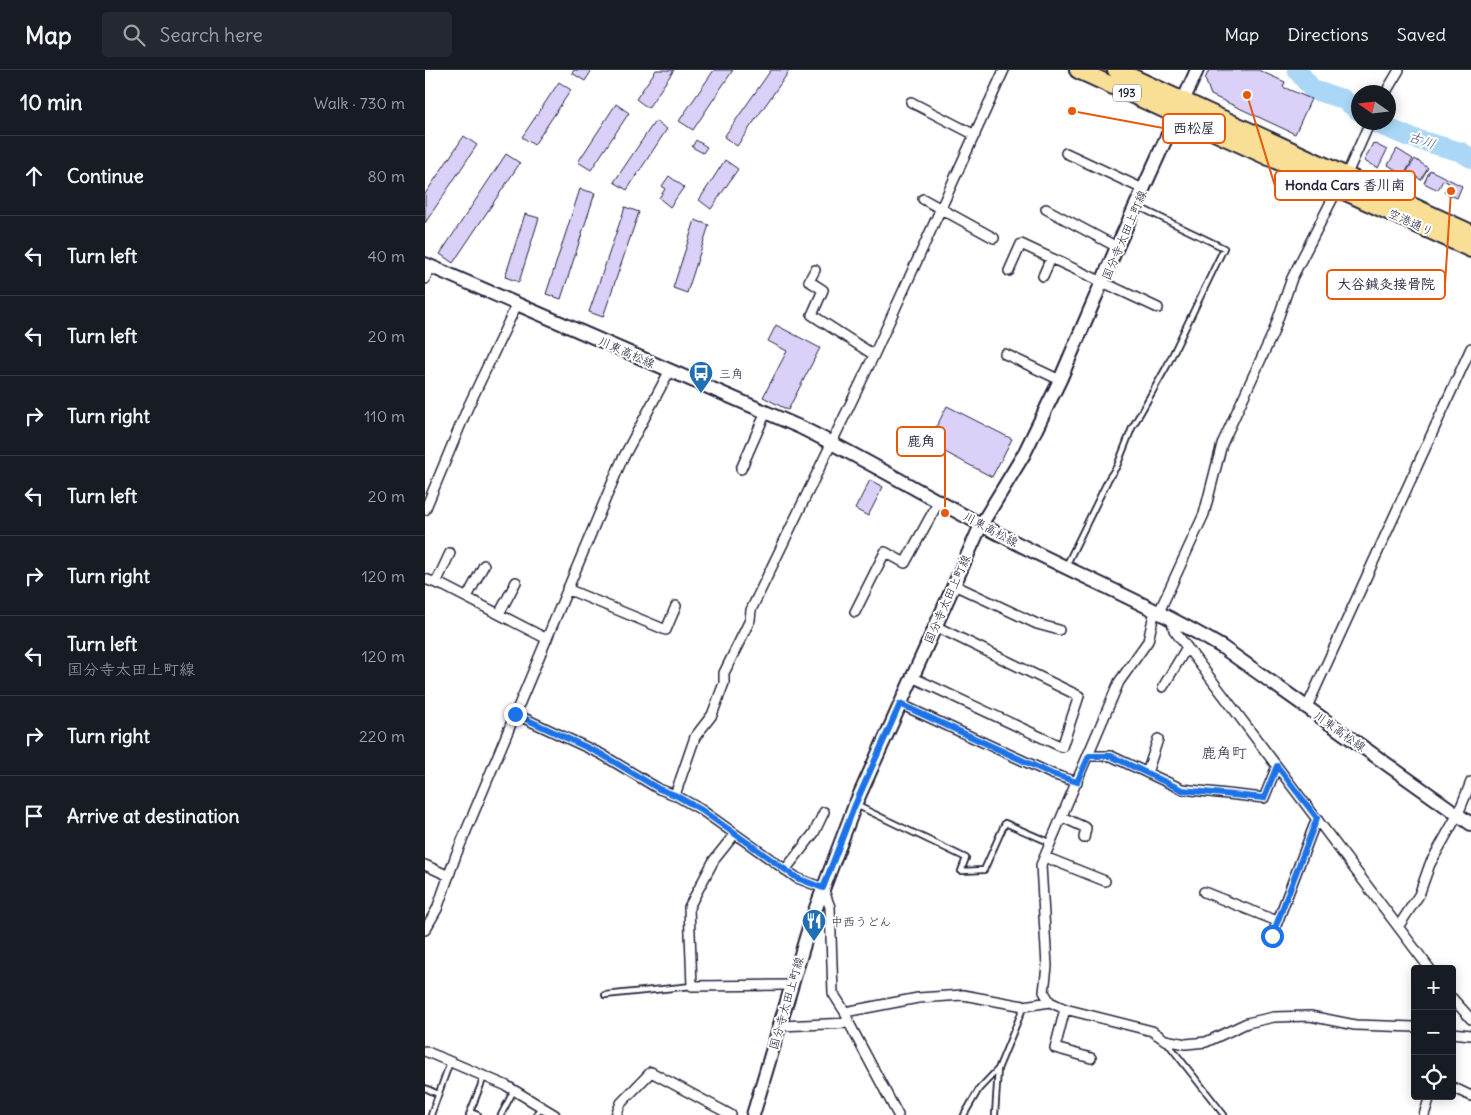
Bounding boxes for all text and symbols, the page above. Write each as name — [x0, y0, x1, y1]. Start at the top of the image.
search box — [102, 12, 452, 57]
text: Map — [25, 20, 72, 50]
icon: search — [120, 21, 148, 49]
text: Search here — [160, 23, 263, 47]
text: Map — [1224, 23, 1259, 46]
text: Directions — [1287, 23, 1369, 46]
text: Saved — [1397, 23, 1446, 46]
road number: 193 — [1113, 84, 1141, 102]
north arrow — [1351, 85, 1396, 130]
text: 10 min — [20, 89, 82, 116]
text: Walk · 730 m — [314, 93, 405, 113]
callout: 西松屋 — [1163, 114, 1225, 143]
text: 西松屋 — [1173, 119, 1215, 137]
water label: 古川 — [1406, 127, 1438, 153]
icon: ahead — [20, 162, 48, 190]
text: Continue — [67, 164, 144, 188]
text: 80 m — [367, 166, 405, 186]
callout: Honda Cars 香川南 — [1275, 171, 1415, 200]
text: Honda Cars 香川南 — [1285, 176, 1405, 194]
street label: 国分寺太田上町線 — [1098, 188, 1150, 282]
street label: 空港通り — [1386, 205, 1436, 239]
icon: left — [20, 242, 48, 270]
text: Turn left — [67, 244, 137, 268]
text: 40 m — [367, 246, 405, 266]
callout: 大谷鍼灸接骨院 — [1327, 270, 1445, 299]
text: 大谷鍼灸接骨院 — [1337, 275, 1435, 293]
icon: left — [20, 322, 48, 350]
text: Turn left — [67, 324, 137, 348]
text: 20 m — [368, 326, 405, 346]
street label: 川東高松線 — [597, 333, 657, 371]
bus stop icon: 三角 — [688, 360, 714, 394]
place label: 三角 — [719, 366, 743, 381]
icon: right — [20, 402, 48, 430]
text: Turn right — [67, 404, 150, 428]
text: 110 m — [364, 406, 405, 426]
callout: 鹿角 — [897, 427, 945, 456]
text: 鹿角 — [907, 432, 935, 450]
icon: left — [20, 482, 48, 510]
text: Turn left — [67, 484, 137, 508]
text: 20 m — [368, 486, 405, 506]
street label: 川東高松線 — [961, 508, 1021, 550]
street label: 国分寺太田上町線 — [921, 552, 973, 646]
icon: right — [20, 562, 48, 590]
text: Turn right — [67, 564, 150, 588]
text: 120 m — [362, 566, 405, 586]
text: Turn left — [67, 632, 137, 656]
icon: left — [20, 642, 48, 670]
text: 120 m — [362, 646, 405, 666]
text: 国分寺太田上町線 — [67, 659, 195, 679]
route end — [504, 703, 527, 726]
street label: 川東高松線 — [1311, 708, 1369, 754]
icon: right — [20, 722, 48, 750]
text: Turn right — [67, 724, 150, 748]
text: 220 m — [359, 726, 405, 746]
district label: 鹿角町 — [1201, 743, 1247, 762]
icon: arrive — [20, 802, 48, 830]
text: Arrive at destination — [67, 804, 240, 828]
restaurant icon: 中西うどん — [801, 908, 827, 942]
place label: 中西うどん — [831, 914, 891, 929]
route start — [1261, 925, 1284, 948]
street label: 国分寺太田上町線 — [766, 955, 806, 1051]
map controls — [1411, 965, 1456, 1100]
button: + — [1411, 965, 1456, 1010]
button: − — [1411, 1010, 1456, 1055]
button: locate — [1411, 1055, 1456, 1100]

